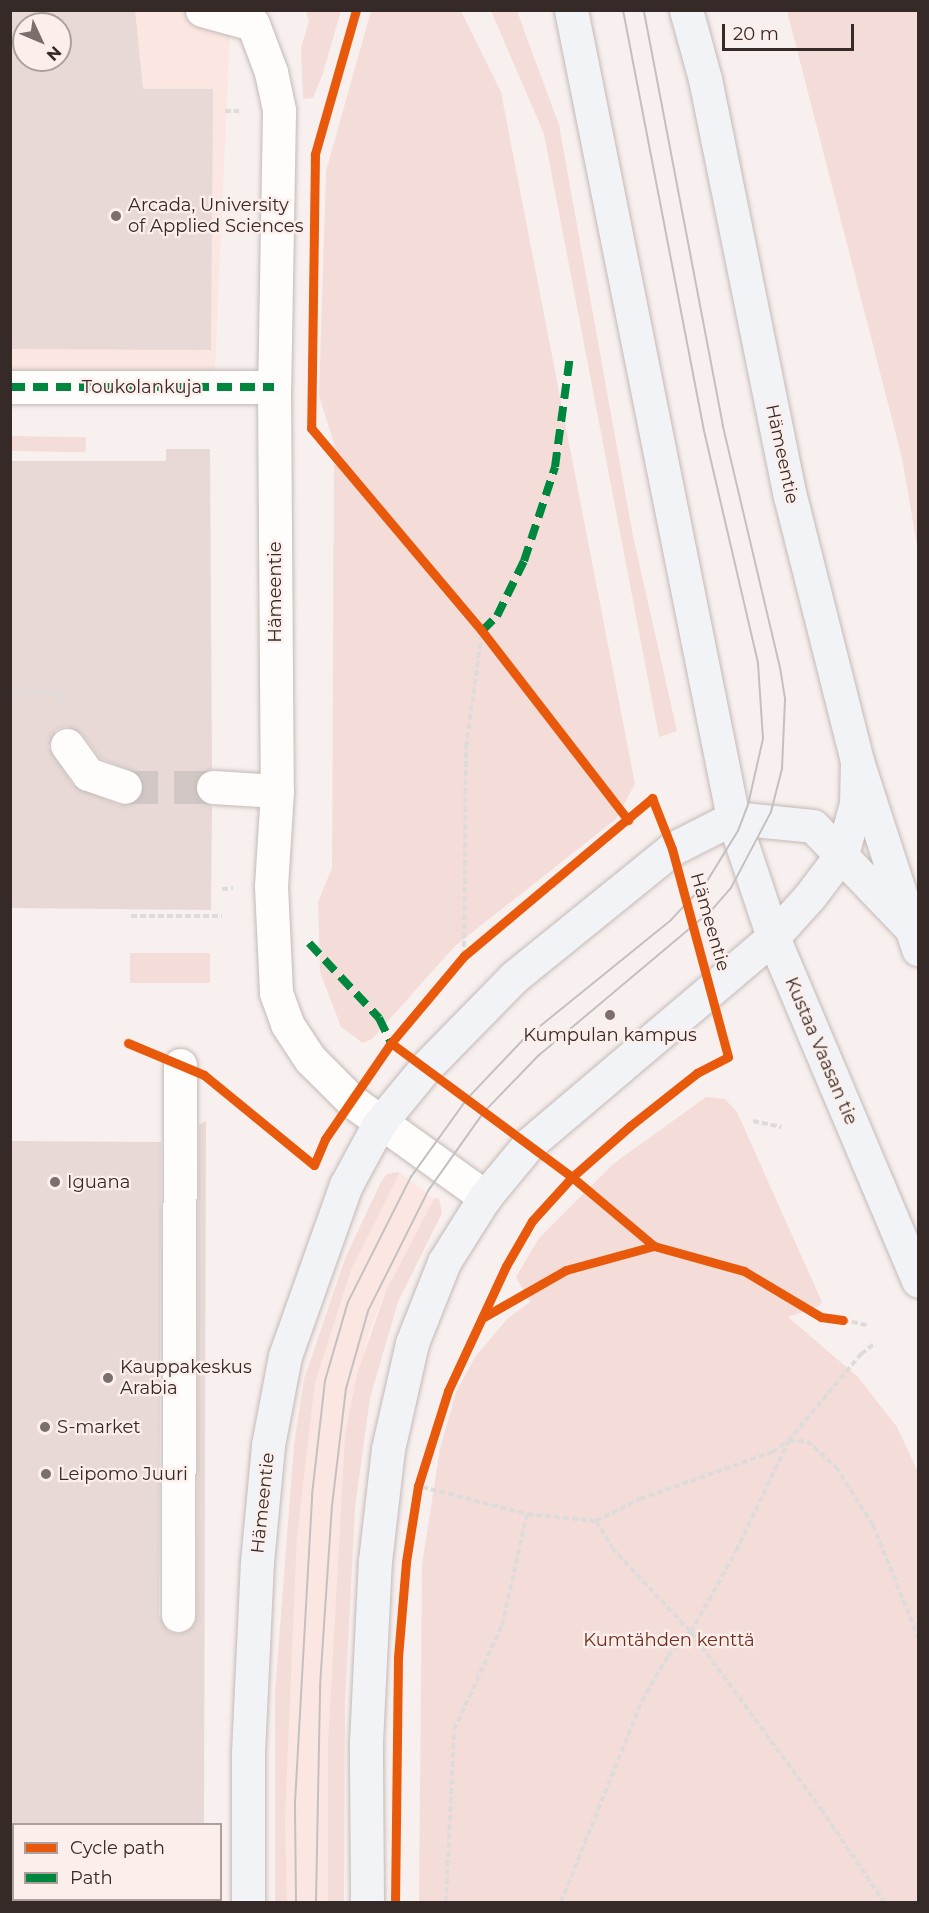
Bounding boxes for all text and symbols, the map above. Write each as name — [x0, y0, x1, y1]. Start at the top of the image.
north arrow — [12, 12, 72, 72]
scale bar — [725, 12, 857, 50]
text: 20 m — [733, 23, 779, 45]
text: N — [43, 42, 65, 65]
place label: Arcada, University of Applied Sciences — [128, 195, 303, 238]
marker: Arcada, University of Applied Sciences — [109, 209, 123, 223]
street label: Toukolankuja — [82, 376, 202, 398]
street label: Hämeentie — [761, 402, 803, 506]
street label: Hämeentie — [264, 541, 286, 643]
street label: Hämeentie — [686, 870, 734, 974]
street label: Kustaa Vaasan tie — [780, 974, 862, 1128]
marker: Kumpulan kampus — [603, 1008, 617, 1022]
place label: Kumpulan kampus — [523, 1024, 697, 1046]
place label: Iguana — [67, 1171, 130, 1193]
marker: Iguana — [48, 1175, 62, 1189]
place label: Kauppakeskus Arabia — [120, 1357, 252, 1400]
marker: Kauppakeskus Arabia — [101, 1371, 115, 1385]
place label: S-market — [57, 1416, 141, 1438]
marker: S-market — [38, 1420, 52, 1434]
street label: Hämeentie — [247, 1452, 279, 1554]
place label: Leipomo Juuri — [58, 1463, 188, 1485]
marker: Leipomo Juuri — [39, 1467, 53, 1481]
park label: Kumtähden kenttä — [583, 1629, 755, 1651]
legend — [12, 1823, 222, 1901]
text: Cycle path — [70, 1837, 165, 1859]
text: Path — [70, 1867, 113, 1889]

